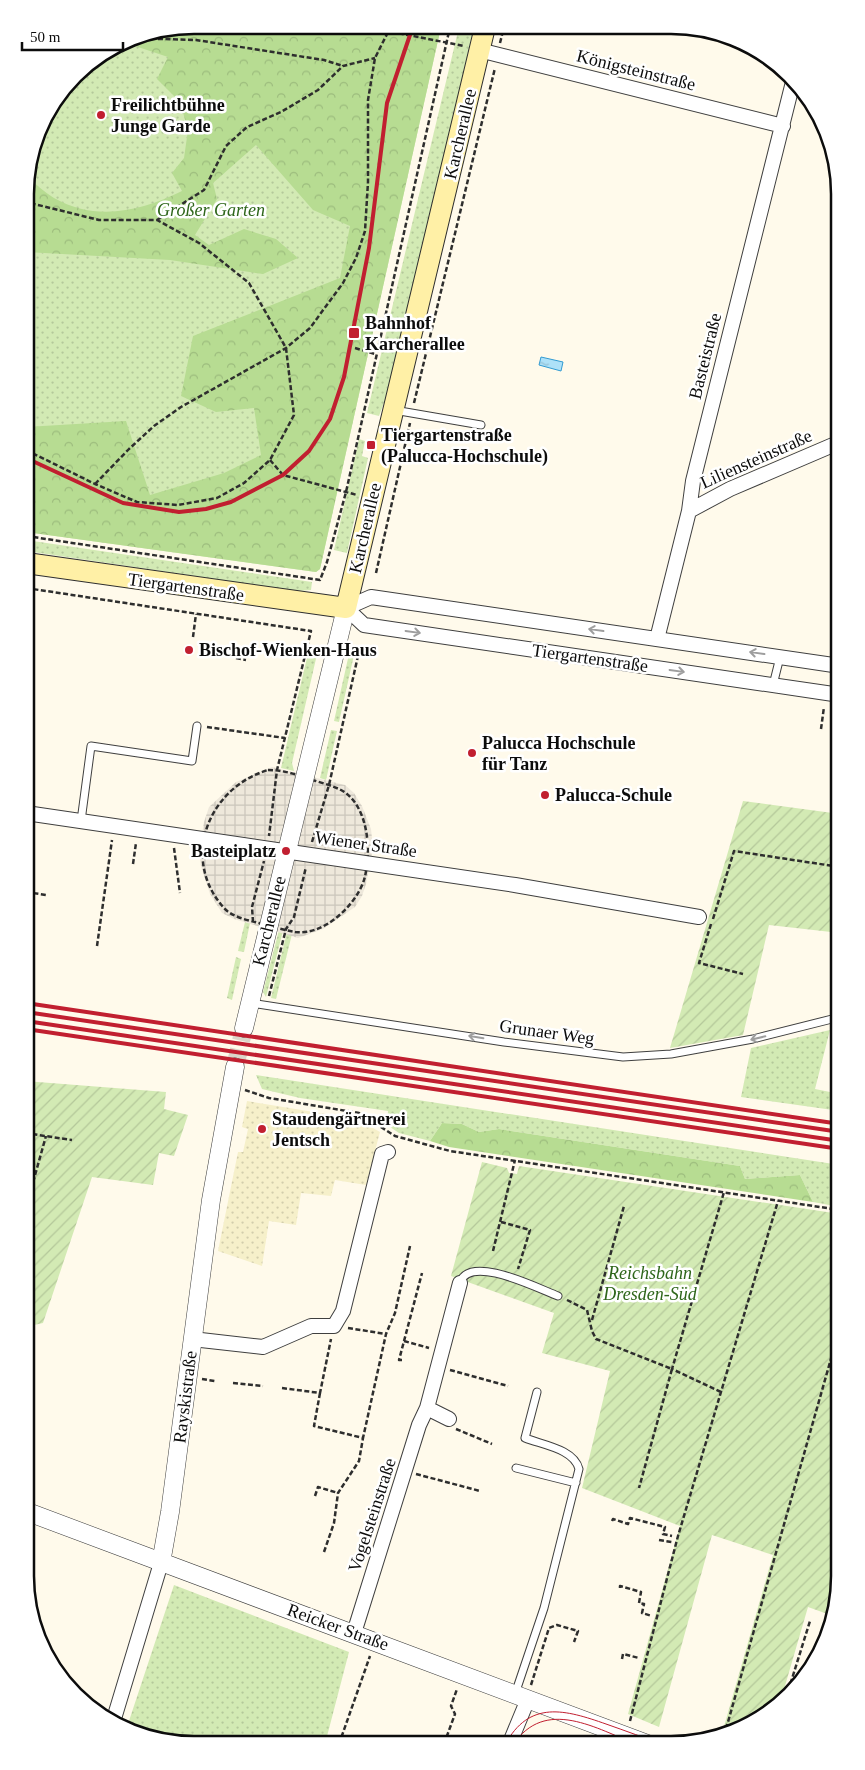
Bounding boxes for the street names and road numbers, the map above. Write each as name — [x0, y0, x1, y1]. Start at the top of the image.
street label: Königsteinstraße — [574, 46, 698, 94]
street label: Karcherallee — [440, 87, 480, 181]
street label: Basteistraße — [685, 311, 725, 401]
street label: Liliensteinstraße — [697, 425, 815, 493]
street label: Karcherallee — [345, 481, 385, 575]
street label: Tiergartenstraße — [127, 569, 245, 605]
street label: Tiergartenstraße — [531, 640, 649, 676]
street label: Wiener Straße — [314, 827, 418, 861]
street label: Karcherallee — [248, 874, 290, 968]
street label: Grunaer Weg — [498, 1015, 596, 1049]
street label: Rayskistraße — [169, 1350, 201, 1444]
street label: Vogelsteinstraße — [344, 1455, 400, 1575]
street label: Reicker Straße — [285, 1599, 391, 1655]

